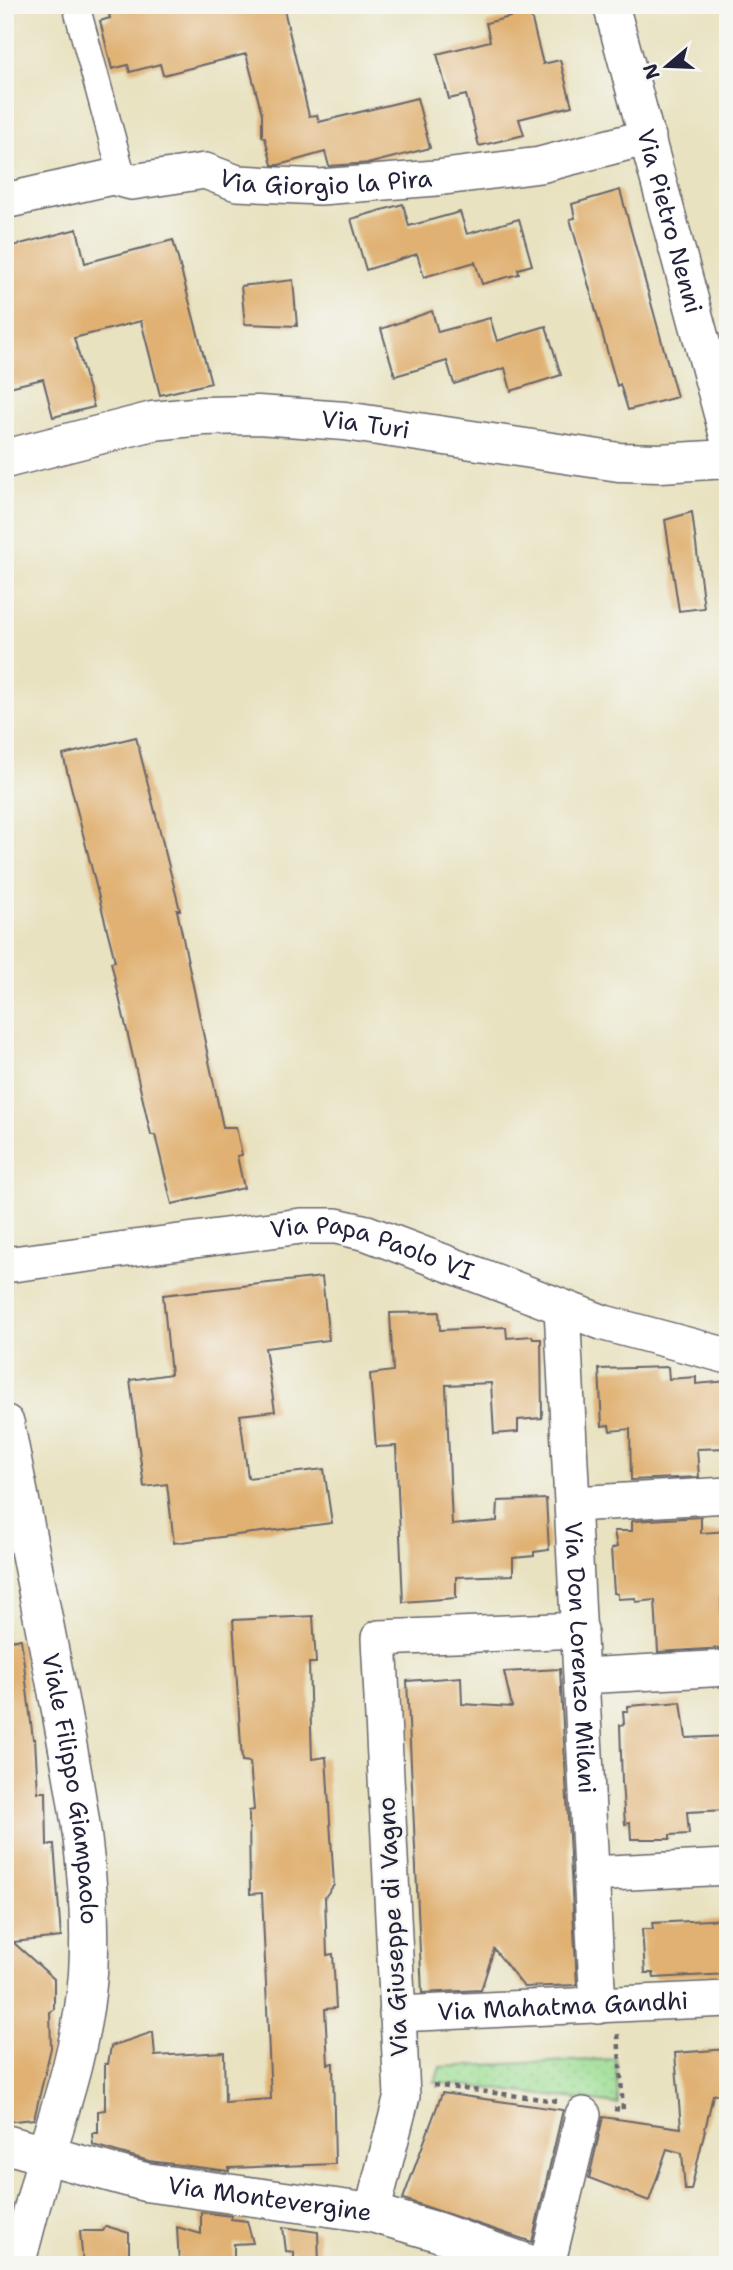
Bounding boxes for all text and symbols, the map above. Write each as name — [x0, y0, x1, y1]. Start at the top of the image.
north arrow — [632, 32, 702, 102]
text: N — [637, 60, 666, 83]
street label: Via Pietro Nenni — [629, 126, 710, 317]
street label: Via Giorgio la Pira — [214, 162, 433, 203]
street label: Via Turi — [320, 403, 412, 446]
street label: Via Papa Paolo VI — [268, 1209, 478, 1288]
street label: Via Don Lorenzo Milani — [557, 1520, 603, 1795]
street label: Viale Filippo Giampaolo — [34, 1651, 105, 1925]
street label: Via Giuseppe di Vagno — [370, 1796, 416, 2058]
street label: Via Mahatma Gandhi — [437, 1985, 689, 2028]
street label: Via Montevergine — [166, 2169, 374, 2229]

